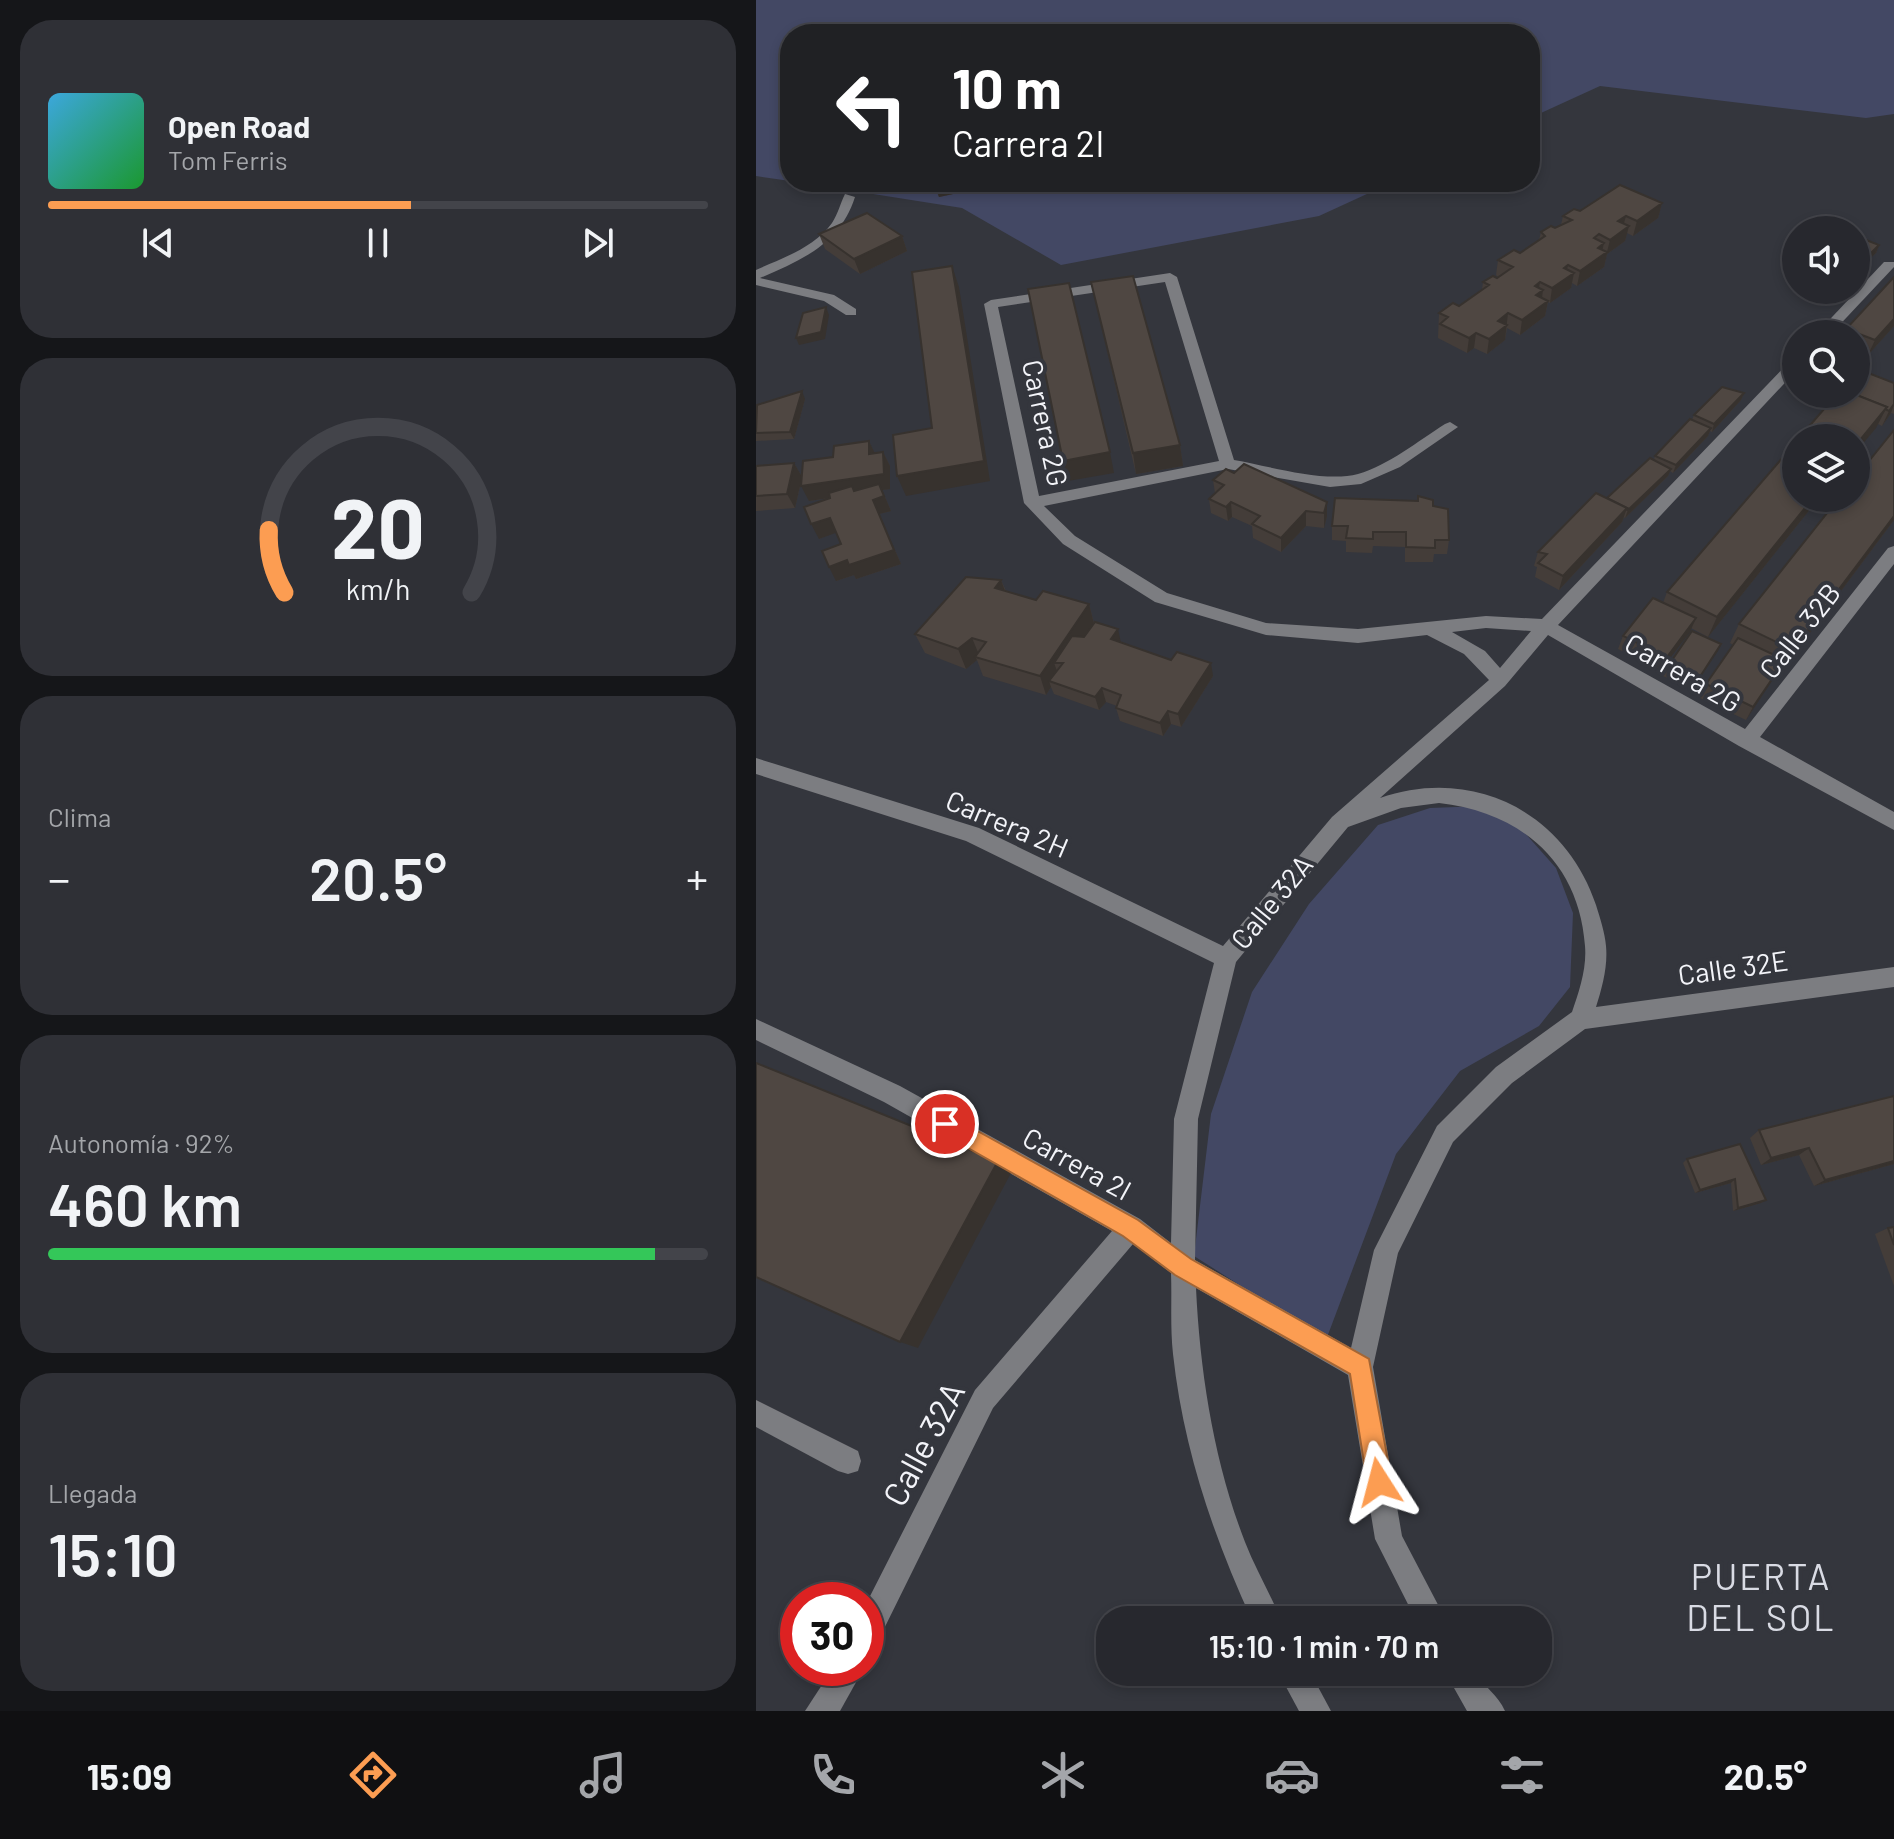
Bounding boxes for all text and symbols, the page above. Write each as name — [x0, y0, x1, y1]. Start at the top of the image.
text: 10 m — [952, 53, 1062, 120]
icon: left — [820, 56, 924, 160]
text: Open Road — [168, 108, 310, 144]
text: Carrera 2I — [952, 121, 1104, 164]
text: Tom Ferris — [168, 144, 288, 175]
map controls — [1782, 216, 1870, 512]
button: sound — [1782, 216, 1870, 304]
icon: previous — [136, 221, 180, 265]
icon: pause — [356, 221, 400, 265]
icon: next — [576, 221, 620, 265]
button: search — [1782, 320, 1870, 408]
street label: Carrera 2G — [1016, 356, 1076, 489]
button: layers — [1782, 424, 1870, 512]
text: 20 — [331, 476, 425, 576]
text: km/h — [346, 571, 410, 606]
street label: Calle 32B — [1751, 576, 1847, 685]
street label: Carrera 2G — [1619, 625, 1748, 719]
street label: Carrera 2H — [941, 782, 1074, 864]
text: Clima — [48, 801, 111, 832]
text: 20.5° — [309, 841, 447, 913]
street label: Calle 32A — [1223, 848, 1319, 955]
text: − — [48, 851, 70, 904]
text: + — [686, 851, 708, 904]
street label: Calle 32E — [1676, 942, 1790, 992]
pin — [911, 1090, 979, 1158]
icon: arrive — [923, 1102, 967, 1146]
street label: Carrera 2I — [1017, 1120, 1138, 1207]
text: Autonomía · 92% — [48, 1127, 235, 1158]
text: 460 km — [48, 1167, 242, 1239]
street label: Calle 32A — [873, 1374, 972, 1512]
position arrow — [1337, 1440, 1421, 1524]
text: Llegada — [48, 1477, 137, 1508]
text: 15:10 — [48, 1517, 178, 1589]
district label: PUERTA DEL SOL — [1686, 1554, 1836, 1638]
speed limit sign: 30 — [780, 1582, 884, 1686]
text: 15:10 · 1 min · 70 m — [1209, 1628, 1439, 1664]
icon: directions — [345, 1747, 401, 1803]
icon: music — [575, 1747, 631, 1803]
icon: phone — [805, 1747, 861, 1803]
icon: climate — [1035, 1747, 1091, 1803]
icon: car — [1264, 1747, 1320, 1803]
icon: filters — [1494, 1747, 1550, 1803]
text: 15:09 — [87, 1754, 172, 1797]
text: 20.5° — [1724, 1754, 1807, 1797]

